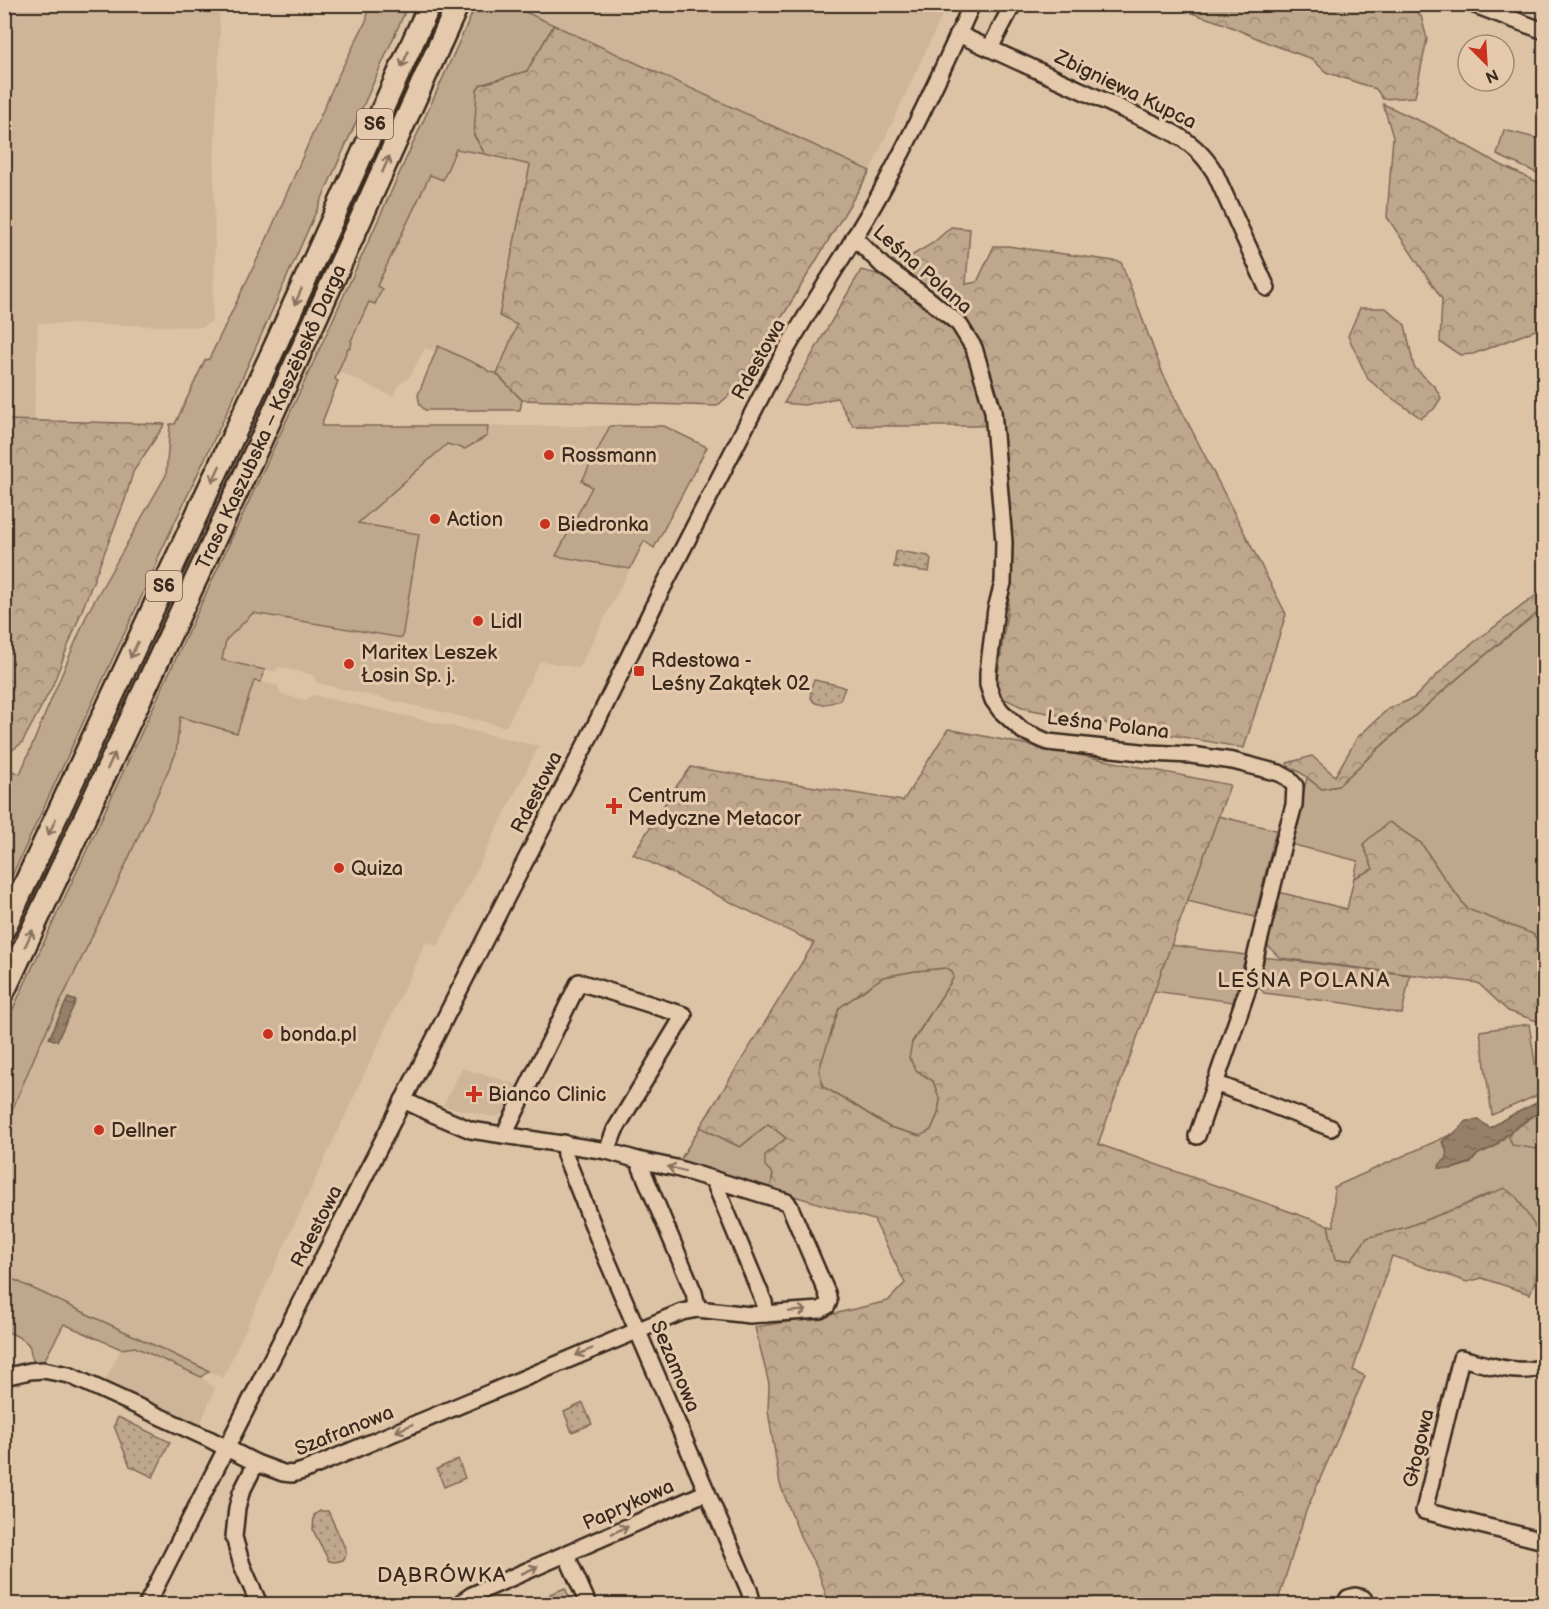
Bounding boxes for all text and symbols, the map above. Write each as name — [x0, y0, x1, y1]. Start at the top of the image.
north arrow — [1456, 33, 1516, 93]
street label: Zbigniewa Kupca — [1050, 45, 1200, 135]
one-way arrow — [399, 49, 410, 67]
text: N — [1482, 64, 1501, 86]
road number: S6 — [357, 109, 393, 139]
one-way arrow — [381, 156, 393, 174]
street label: Leśna Polana — [868, 220, 977, 319]
street label: Trasa Kaszubska – Kaszëbskô Darga — [191, 261, 352, 574]
one-way arrow — [291, 287, 303, 305]
street label: Rdestowa — [727, 315, 791, 404]
place label: Rossmann — [561, 444, 657, 468]
marker: Rossmann — [542, 448, 556, 462]
one-way arrow — [210, 464, 222, 482]
place label: Action — [447, 508, 503, 532]
marker: Action — [428, 512, 442, 526]
place label: Biedronka — [557, 513, 649, 537]
marker: Biedronka — [538, 517, 552, 531]
road number: S6 — [146, 571, 182, 601]
place label: Lidl — [490, 610, 522, 634]
marker: Lidl — [471, 614, 485, 628]
one-way arrow — [127, 641, 139, 659]
place label: Maritex Leszek Łosin Sp. j. — [361, 641, 497, 688]
place label: Rdestowa - Leśny Zakątek 02 — [651, 649, 810, 696]
marker: Maritex Leszek Łosin Sp. j. — [342, 657, 356, 671]
marker: Rdestowa - Leśny Zakątek 02 — [632, 664, 646, 678]
street label: Leśna Polana — [1045, 706, 1171, 744]
street label: Rdestowa — [506, 747, 568, 837]
one-way arrow — [106, 753, 118, 771]
place label: Centrum Medyczne Metacor — [628, 784, 802, 831]
marker: Centrum Medyczne Metacor — [605, 797, 623, 815]
one-way arrow — [45, 818, 57, 836]
place label: Quiza — [351, 857, 403, 881]
marker: Quiza — [332, 861, 346, 875]
one-way arrow — [24, 930, 36, 948]
district label: LEŚNA POLANA — [1217, 968, 1391, 993]
place label: bonda.pl — [280, 1023, 357, 1047]
marker: bonda.pl — [261, 1027, 275, 1041]
place label: Bianco Clinic — [488, 1083, 606, 1107]
marker: Bianco Clinic — [465, 1085, 483, 1103]
place label: Dellner — [111, 1119, 177, 1143]
marker: Dellner — [92, 1123, 106, 1137]
one-way arrow — [667, 1162, 686, 1174]
street label: Rdestowa — [286, 1181, 348, 1271]
one-way arrow — [788, 1306, 808, 1317]
street label: Sezamowa — [645, 1317, 705, 1416]
one-way arrow — [575, 1347, 593, 1358]
street label: Szafranowa — [292, 1400, 397, 1462]
street label: Głogowa — [1398, 1407, 1440, 1490]
one-way arrow — [395, 1423, 414, 1434]
street label: Paprykowa — [579, 1474, 678, 1536]
one-way arrow — [610, 1524, 628, 1535]
district label: DĄBRÓWKA — [377, 1563, 507, 1588]
one-way arrow — [521, 1563, 539, 1575]

